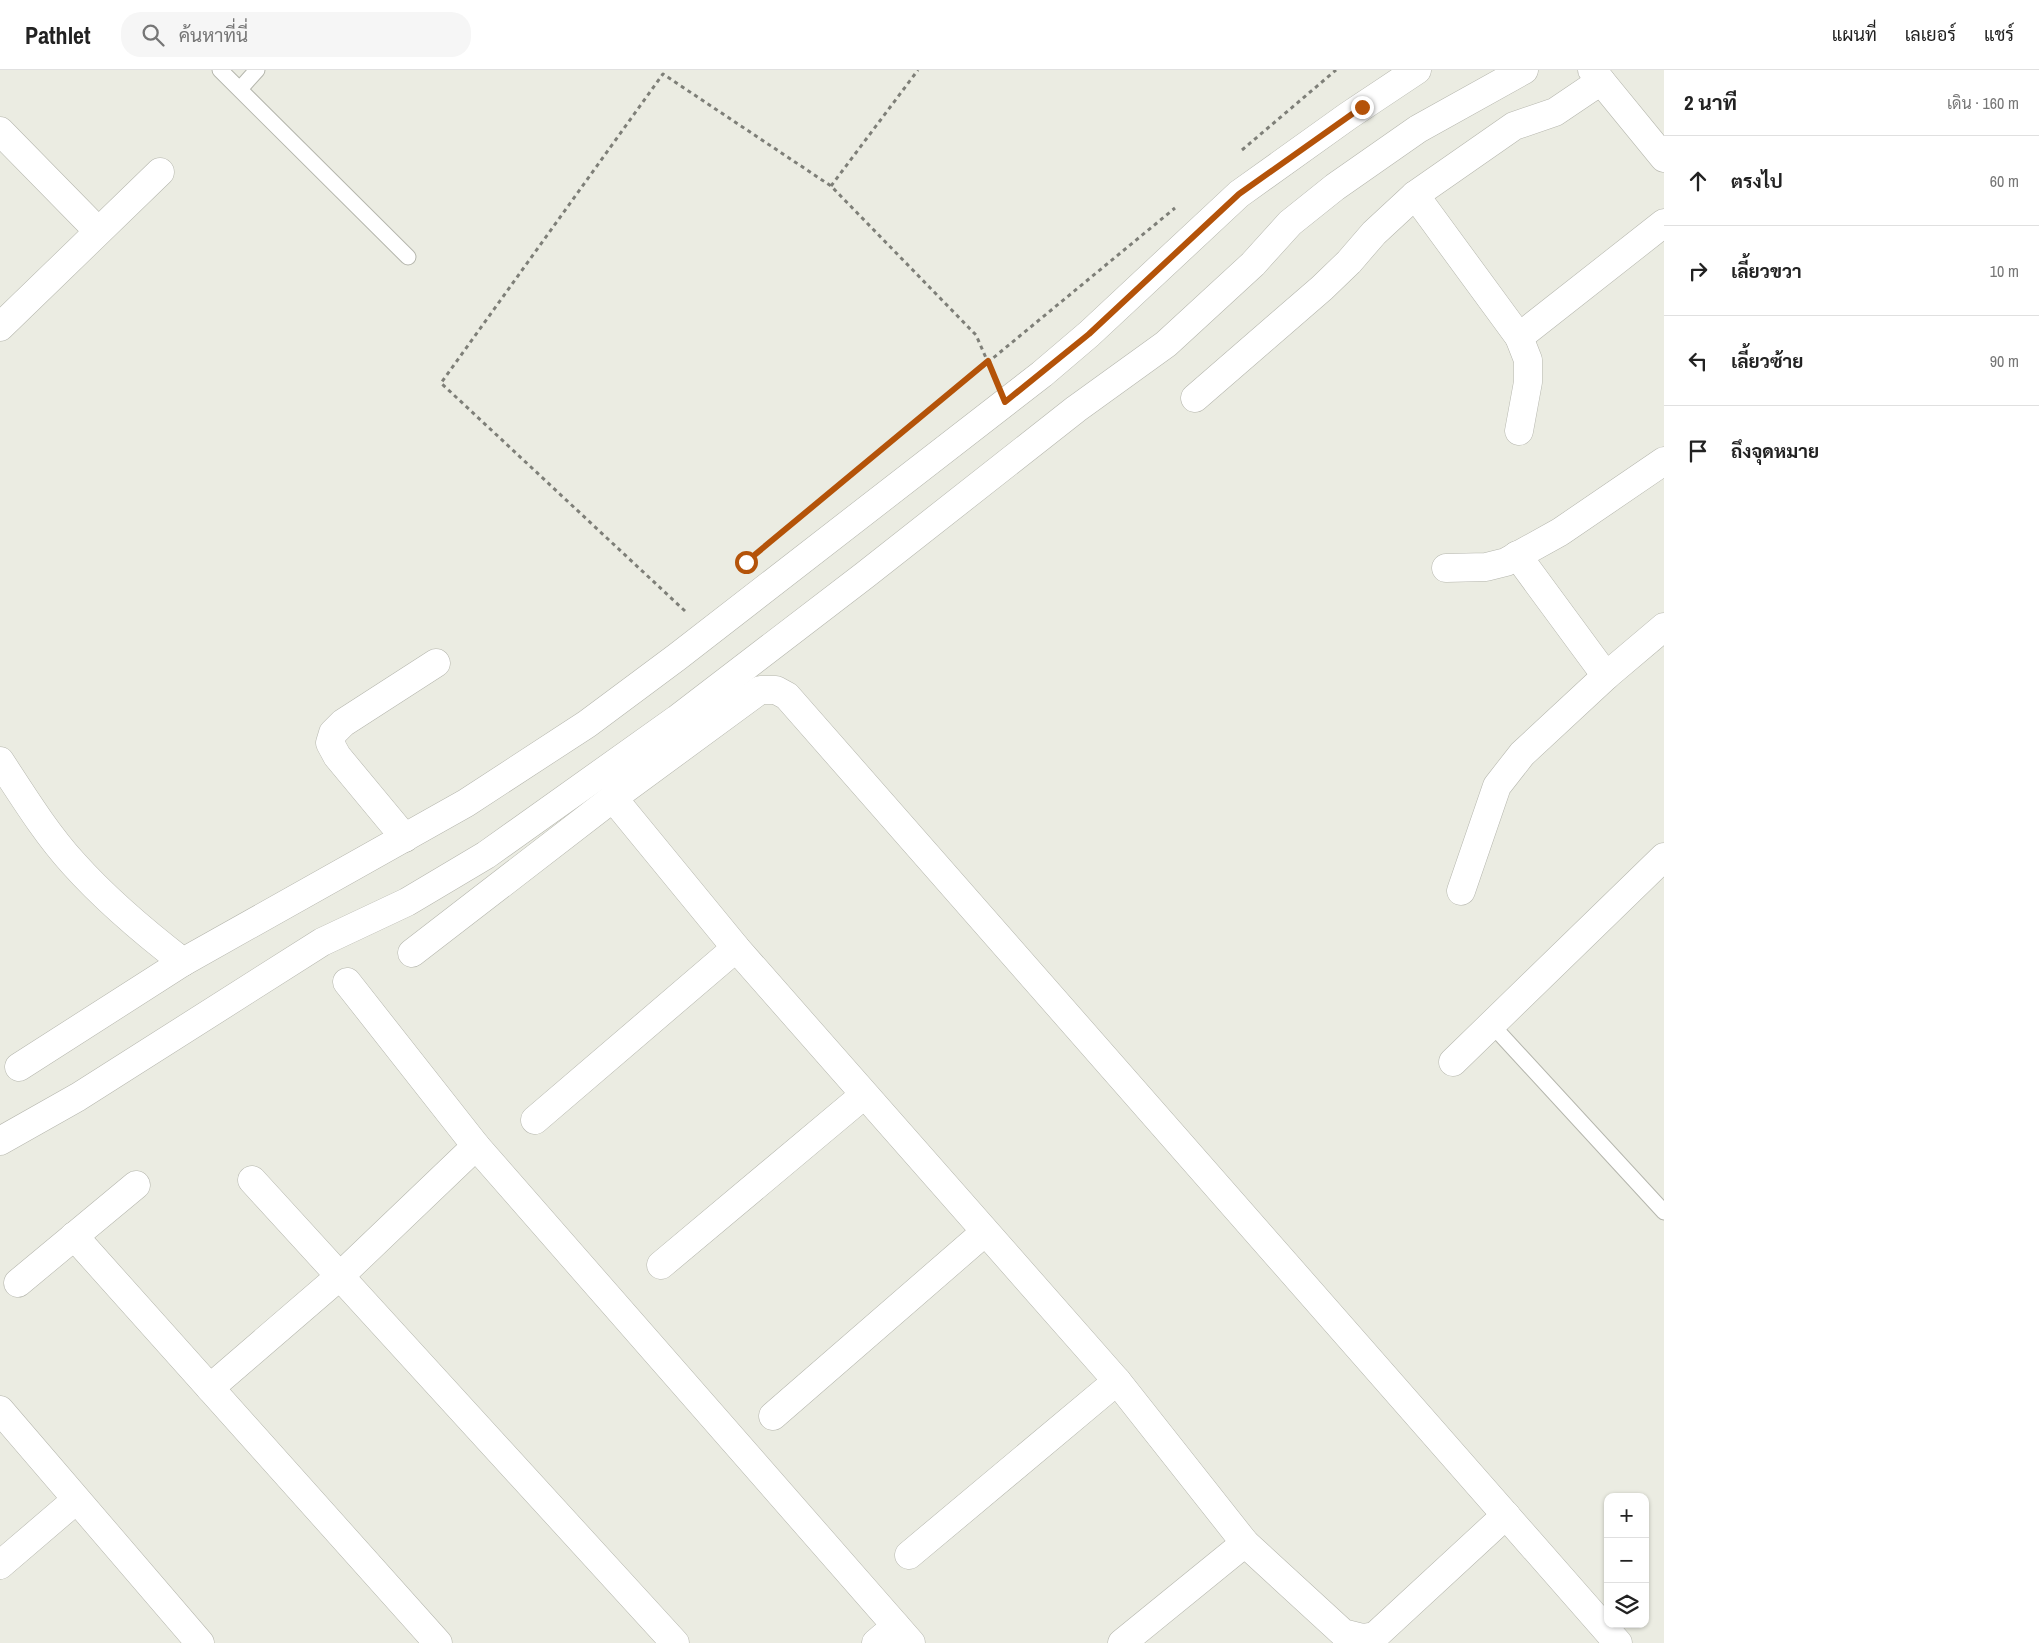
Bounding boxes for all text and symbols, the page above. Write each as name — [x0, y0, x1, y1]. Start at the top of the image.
search box — [121, 12, 471, 57]
text: Pathlet — [25, 19, 91, 51]
icon: search — [139, 21, 167, 49]
text: ค้นหาที่นี่ — [179, 22, 248, 48]
text: แผนที่ — [1832, 22, 1877, 47]
text: เลเยอร์ — [1905, 22, 1956, 47]
text: แชร์ — [1984, 22, 2014, 47]
text: 2 นาที — [1684, 88, 1737, 117]
text: เดิน · 160 m — [1947, 92, 2019, 114]
route end — [1351, 96, 1374, 119]
icon: ahead — [1684, 167, 1712, 195]
text: ตรงไป — [1731, 168, 1783, 194]
text: 60 m — [1990, 170, 2019, 192]
icon: right — [1684, 257, 1712, 285]
text: เลี้ยวขวา — [1731, 258, 1802, 284]
text: 10 m — [1990, 260, 2019, 282]
icon: left — [1684, 347, 1712, 375]
text: เลี้ยวซ้าย — [1731, 348, 1803, 374]
text: 90 m — [1990, 350, 2019, 372]
icon: arrive — [1684, 437, 1712, 465]
text: ถึงจุดหมาย — [1731, 438, 1819, 464]
route start — [735, 551, 758, 574]
map controls — [1604, 1493, 1649, 1628]
button: + — [1604, 1493, 1649, 1538]
button: − — [1604, 1538, 1649, 1583]
button: layers — [1604, 1583, 1649, 1628]

